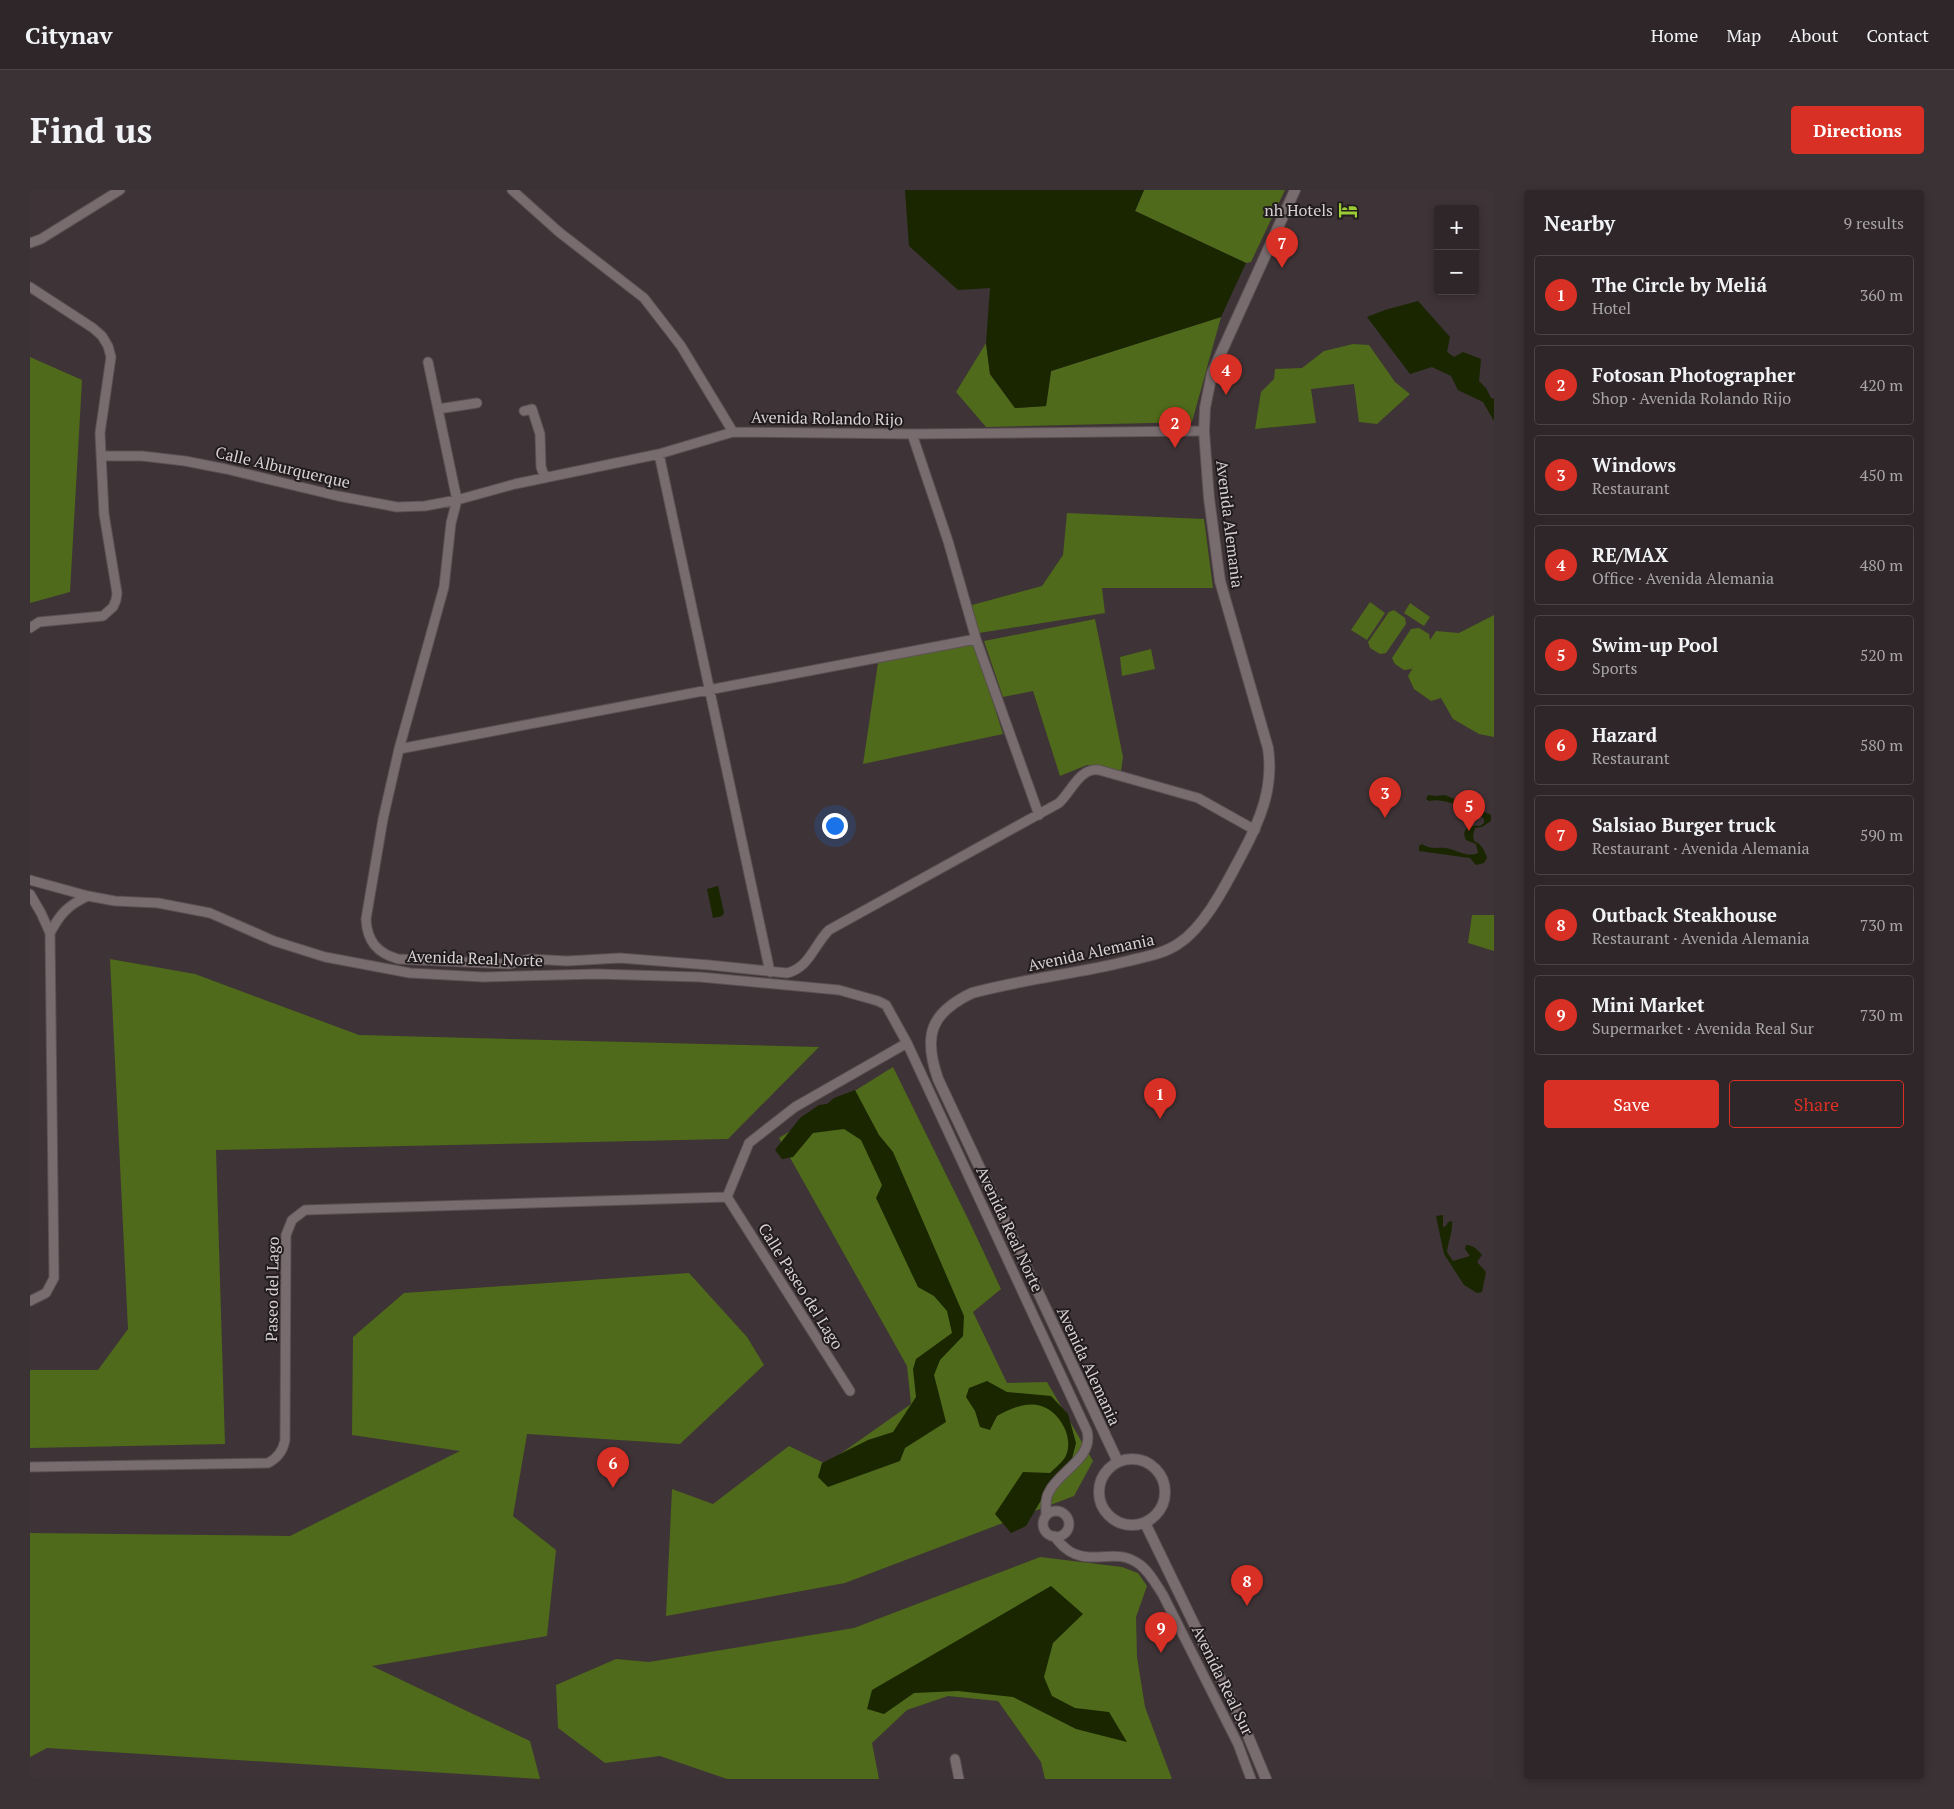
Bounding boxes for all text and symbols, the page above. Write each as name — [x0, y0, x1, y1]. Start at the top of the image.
text: Citynav — [25, 19, 112, 51]
text: Home — [1651, 23, 1698, 47]
text: Map — [1726, 23, 1761, 47]
text: About — [1789, 23, 1838, 47]
text: Contact — [1866, 23, 1929, 47]
button: Directions — [1791, 106, 1924, 154]
text: Find us — [30, 107, 152, 153]
place label: nh Hotels — [1264, 199, 1333, 221]
hotel icon: nh Hotels — [1337, 199, 1359, 221]
map controls — [1434, 205, 1479, 295]
button: + — [1434, 205, 1479, 250]
text: Nearby — [1544, 209, 1615, 237]
text: 9 results — [1844, 212, 1904, 234]
pin: 7 — [1266, 227, 1298, 268]
button: − — [1434, 250, 1479, 295]
text: The Circle by Meliá — [1592, 272, 1767, 297]
text: 1 — [1556, 284, 1566, 306]
text: 360 m — [1860, 284, 1903, 306]
text: Hotel — [1592, 297, 1631, 319]
pin: 4 — [1210, 354, 1242, 395]
text: Fotosan Photographer — [1592, 362, 1795, 387]
text: 2 — [1556, 374, 1566, 396]
text: 420 m — [1860, 374, 1903, 396]
text: Shop · Avenida Rolando Rijo — [1592, 387, 1791, 409]
street label: Avenida Rolando Rijo — [751, 406, 903, 430]
pin: 2 — [1159, 407, 1191, 448]
street label: Calle Alburquerque — [213, 441, 353, 493]
text: Windows — [1592, 452, 1676, 477]
street label: Avenida Alemania — [1211, 459, 1249, 589]
text: 3 — [1556, 464, 1566, 486]
text: 450 m — [1860, 464, 1903, 486]
text: Restaurant — [1592, 477, 1670, 499]
text: RE/MAX — [1592, 542, 1668, 567]
text: 4 — [1556, 554, 1566, 576]
text: 480 m — [1860, 554, 1903, 576]
text: Office · Avenida Alemania — [1592, 567, 1774, 589]
text: Swim-up Pool — [1592, 632, 1718, 657]
text: 5 — [1556, 644, 1566, 666]
text: 520 m — [1860, 644, 1903, 666]
text: Sports — [1592, 657, 1638, 679]
text: Hazard — [1592, 722, 1657, 747]
text: 6 — [1556, 734, 1566, 756]
text: 580 m — [1860, 734, 1903, 756]
text: Restaurant — [1592, 747, 1670, 769]
pin: 3 — [1369, 777, 1401, 818]
pin: 5 — [1453, 790, 1485, 831]
text: Salsiao Burger truck — [1592, 812, 1776, 837]
your location — [822, 813, 848, 839]
text: 7 — [1556, 824, 1566, 846]
text: 590 m — [1860, 824, 1903, 846]
text: Restaurant · Avenida Alemania — [1592, 837, 1810, 859]
text: Outback Steakhouse — [1592, 902, 1777, 927]
text: 8 — [1556, 914, 1566, 936]
text: 730 m — [1860, 914, 1903, 936]
text: Restaurant · Avenida Alemania — [1592, 927, 1810, 949]
street label: Avenida Alemania — [1026, 928, 1156, 976]
street label: Avenida Real Norte — [407, 945, 543, 971]
text: Mini Market — [1592, 992, 1705, 1017]
text: 9 — [1556, 1004, 1566, 1026]
text: 730 m — [1860, 1004, 1903, 1026]
text: Supermarket · Avenida Real Sur — [1592, 1017, 1814, 1039]
pin: 1 — [1144, 1078, 1176, 1119]
button: Save — [1544, 1080, 1719, 1128]
button: Share — [1729, 1080, 1904, 1128]
street label: Avenida Real Norte — [971, 1163, 1049, 1295]
street label: Calle Paseo del Lago — [753, 1219, 849, 1353]
street label: Paseo del Lago — [260, 1236, 284, 1342]
street label: Avenida Alemania — [1052, 1303, 1126, 1429]
pin: 6 — [597, 1447, 629, 1488]
pin: 8 — [1231, 1565, 1263, 1606]
pin: 9 — [1145, 1612, 1177, 1653]
street label: Avenida Real Sur — [1187, 1621, 1259, 1739]

